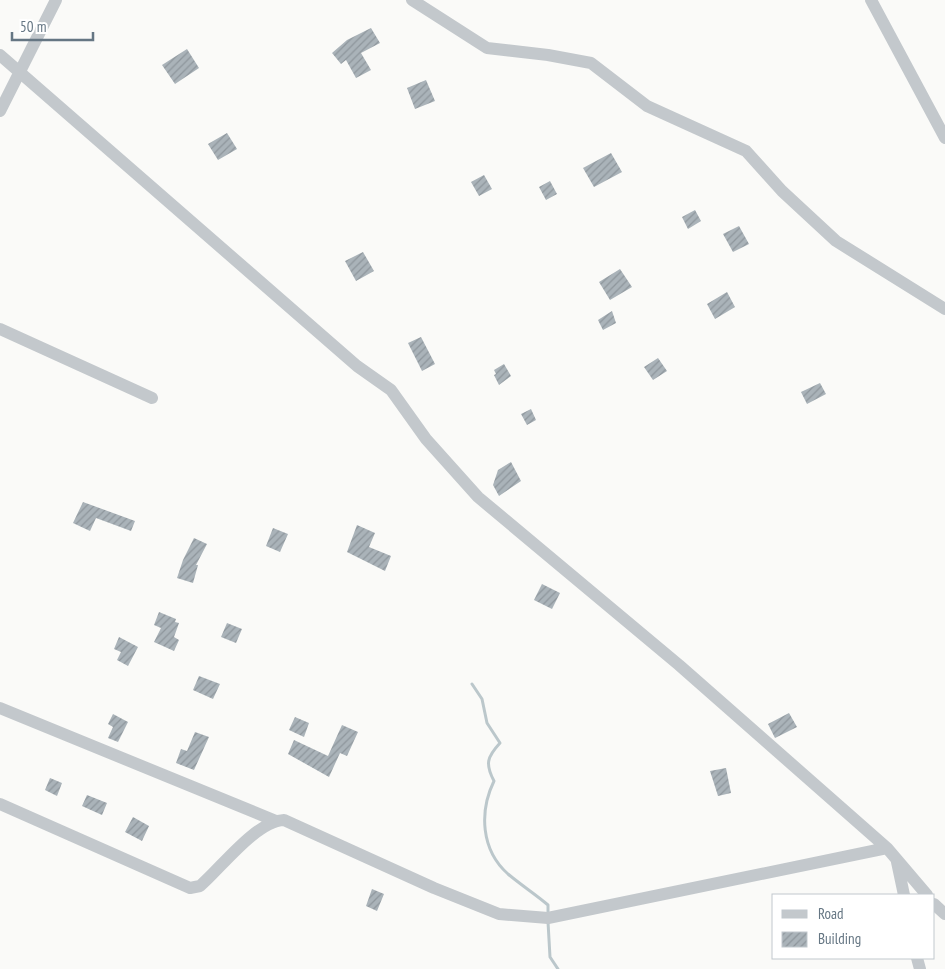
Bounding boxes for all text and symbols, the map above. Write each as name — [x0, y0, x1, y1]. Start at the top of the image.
scale bar — [12, 10, 94, 42]
text: 50 m — [20, 17, 46, 36]
legend — [772, 894, 935, 959]
text: Road — [818, 904, 844, 923]
text: Building — [818, 929, 861, 948]

